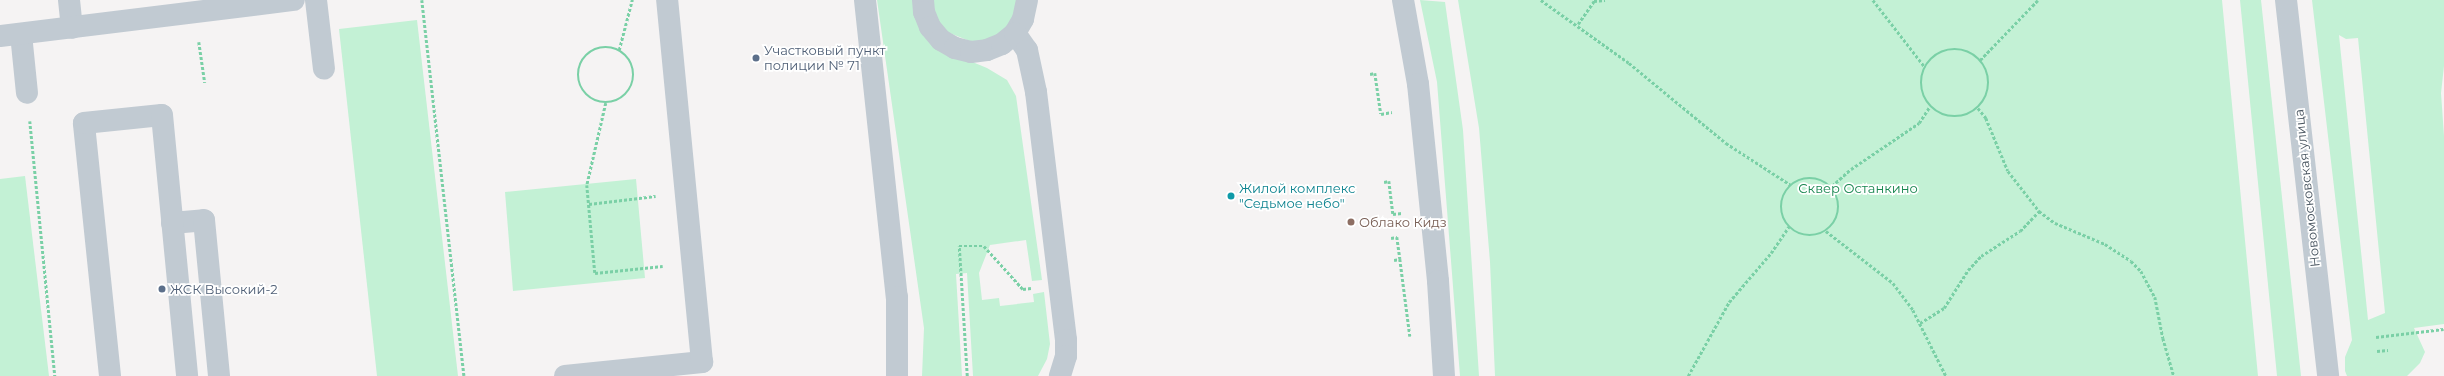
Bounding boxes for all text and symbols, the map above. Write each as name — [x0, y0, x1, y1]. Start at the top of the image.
place label: Участковый пункт полиции № 71 — [764, 43, 886, 74]
marker: Участковый пункт полиции № 71 — [751, 53, 761, 63]
street label: Новомосковская улица — [2291, 108, 2323, 268]
park label: Сквер Останкино — [1798, 180, 1918, 196]
place label: Жилой комплекс "Седьмое небо" — [1239, 181, 1355, 212]
marker: Жилой комплекс "Седьмое небо" — [1226, 191, 1236, 201]
place label: Облако Кидз — [1359, 214, 1447, 230]
marker: Облако Кидз — [1346, 217, 1356, 227]
place label: ЖСК Высокий-2 — [170, 281, 278, 297]
marker: ЖСК Высокий-2 — [157, 284, 167, 294]

